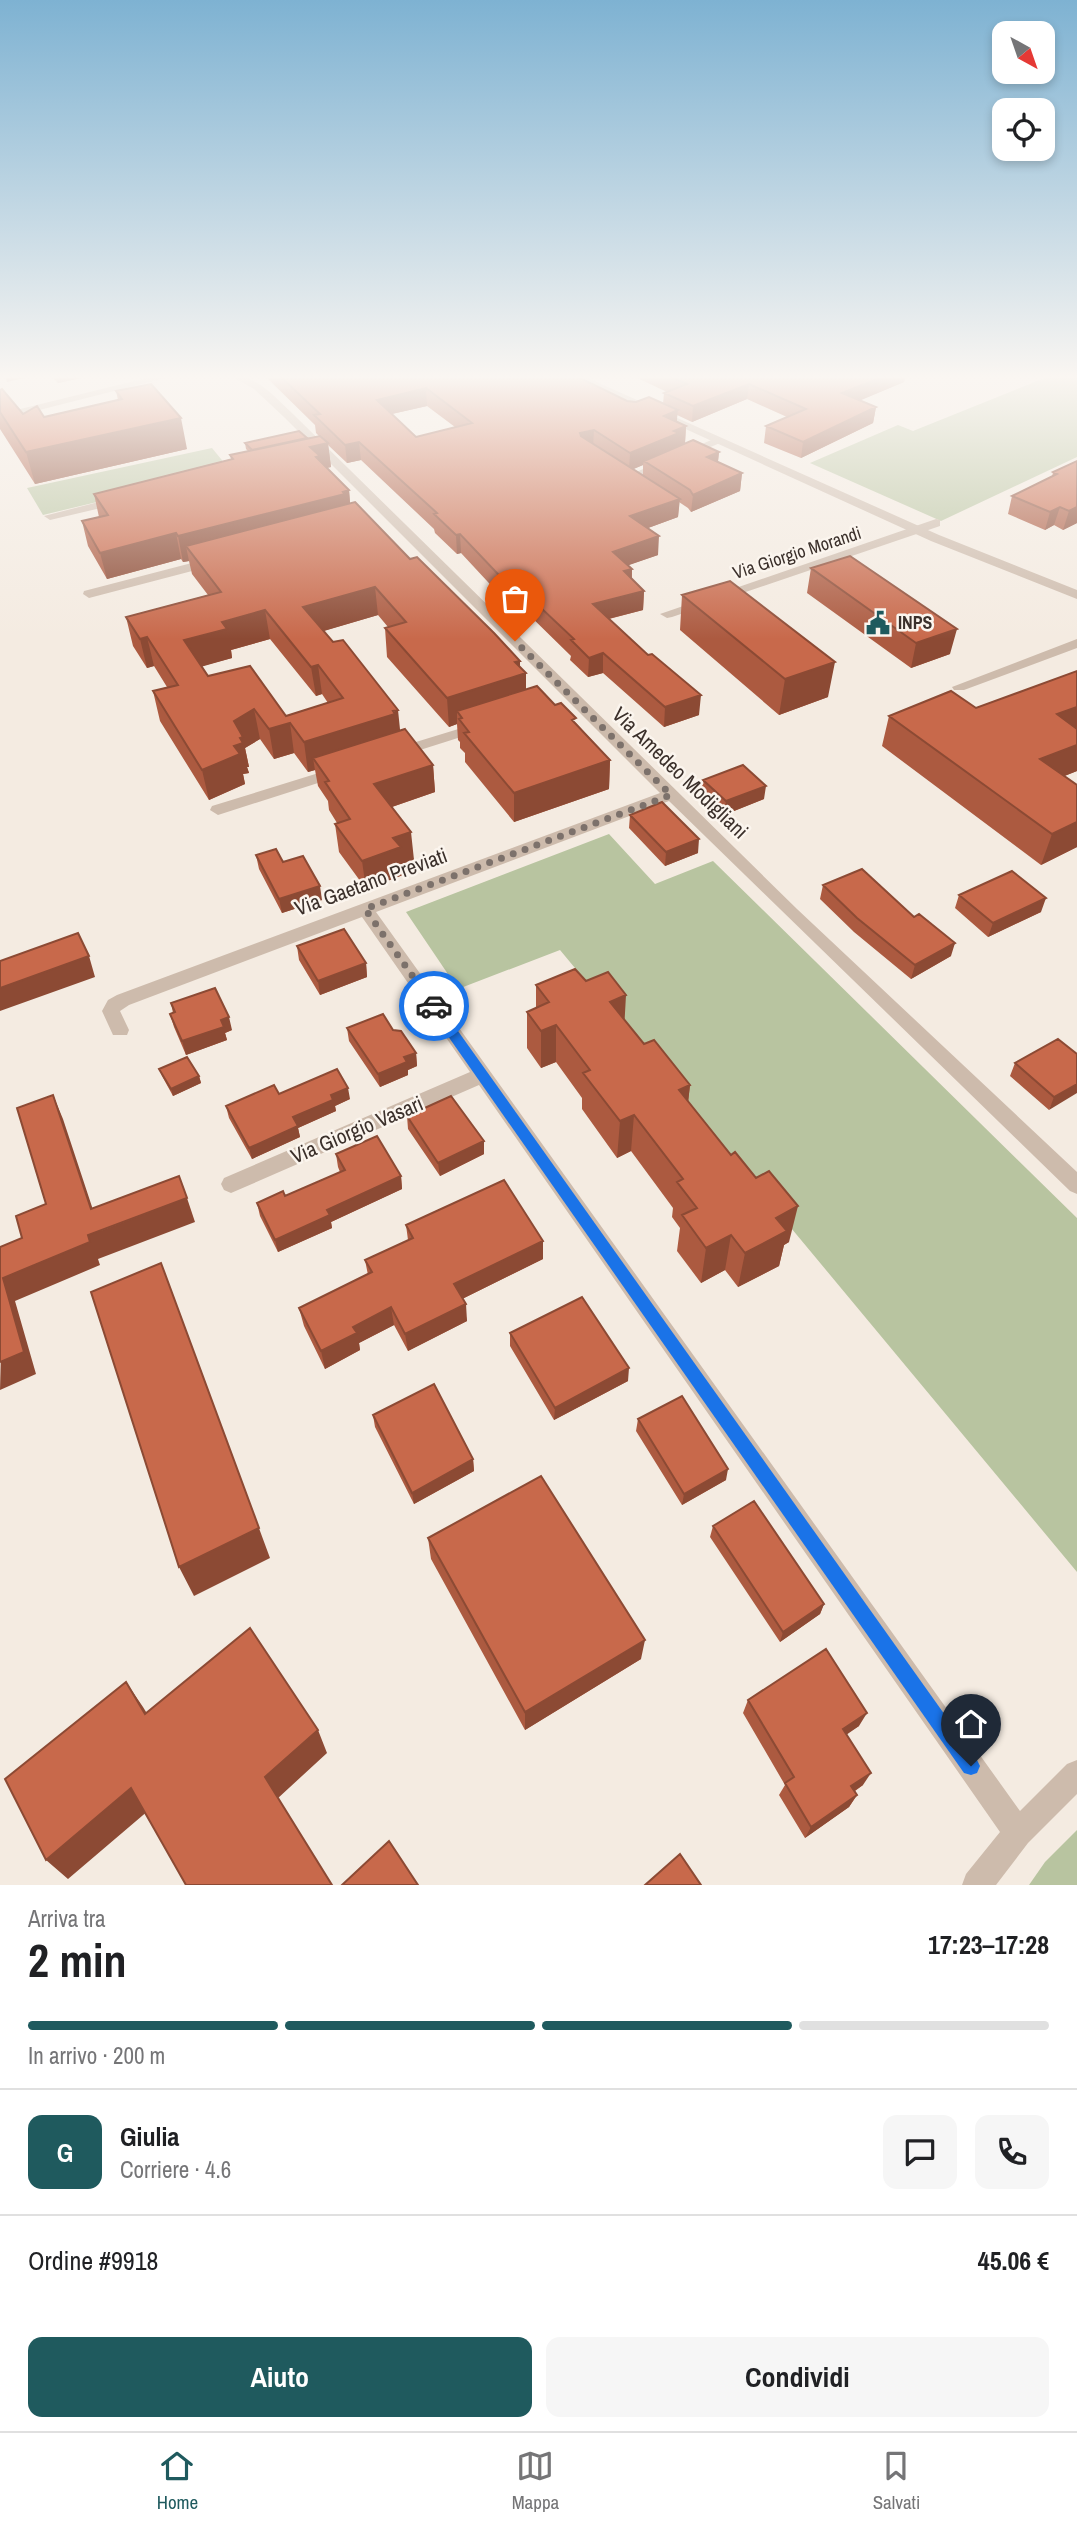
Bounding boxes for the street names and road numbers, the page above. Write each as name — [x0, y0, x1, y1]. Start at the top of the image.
street label: Via Giorgio Morandi — [729, 520, 864, 585]
street label: Via Amedeo Modigliani — [606, 700, 755, 845]
street label: Via Gaetano Previati — [290, 840, 451, 923]
street label: Via Giorgio Vasari — [286, 1089, 427, 1170]

